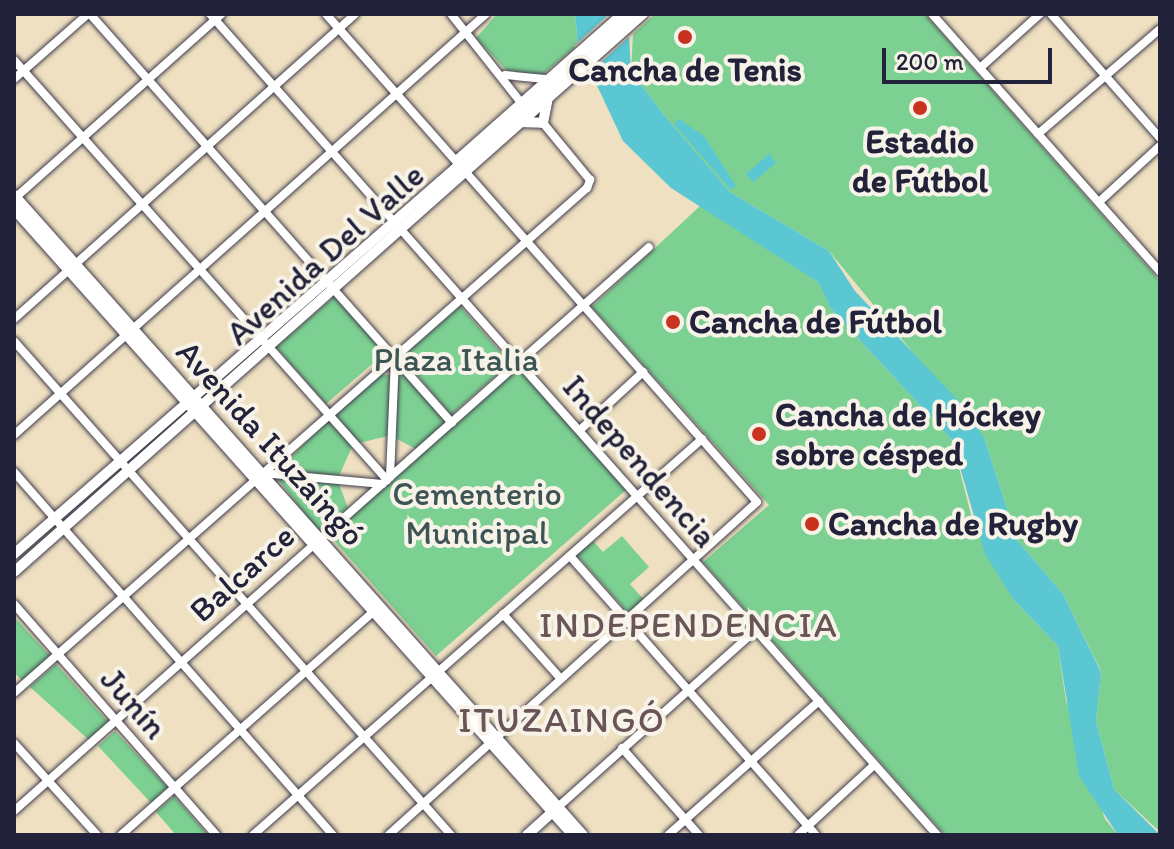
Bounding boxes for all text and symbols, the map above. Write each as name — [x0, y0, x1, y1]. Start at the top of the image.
marker: Cancha de Tenis — [676, 28, 694, 46]
scale bar — [886, 32, 1056, 82]
text: 200 m — [896, 47, 964, 76]
place label: Cancha de Tenis — [568, 50, 802, 90]
marker: Estadio de Fútbol — [911, 99, 929, 117]
place label: Estadio de Fútbol — [852, 121, 988, 200]
street label: Avenida Del Valle — [218, 155, 432, 353]
place label: Cancha de Fútbol — [689, 302, 942, 342]
marker: Cancha de Fútbol — [664, 313, 682, 331]
street label: Avenida Ituzaingó — [168, 332, 374, 554]
park label: Plaza Italia — [373, 340, 539, 380]
street label: Independencia — [554, 367, 726, 555]
place label: Cancha de Hóckey sobre césped — [775, 394, 1041, 474]
marker: Cancha de Hóckey sobre césped — [750, 425, 768, 443]
park label: Cementerio Municipal — [392, 473, 562, 552]
place label: Cancha de Rugby — [828, 504, 1078, 544]
street label: Balcarce — [181, 515, 303, 631]
marker: Cancha de Rugby — [803, 515, 821, 533]
district label: INDEPENDENCIA — [542, 603, 836, 647]
street label: Junín — [92, 659, 176, 747]
district label: ITUZAINGÓ — [458, 698, 666, 742]

